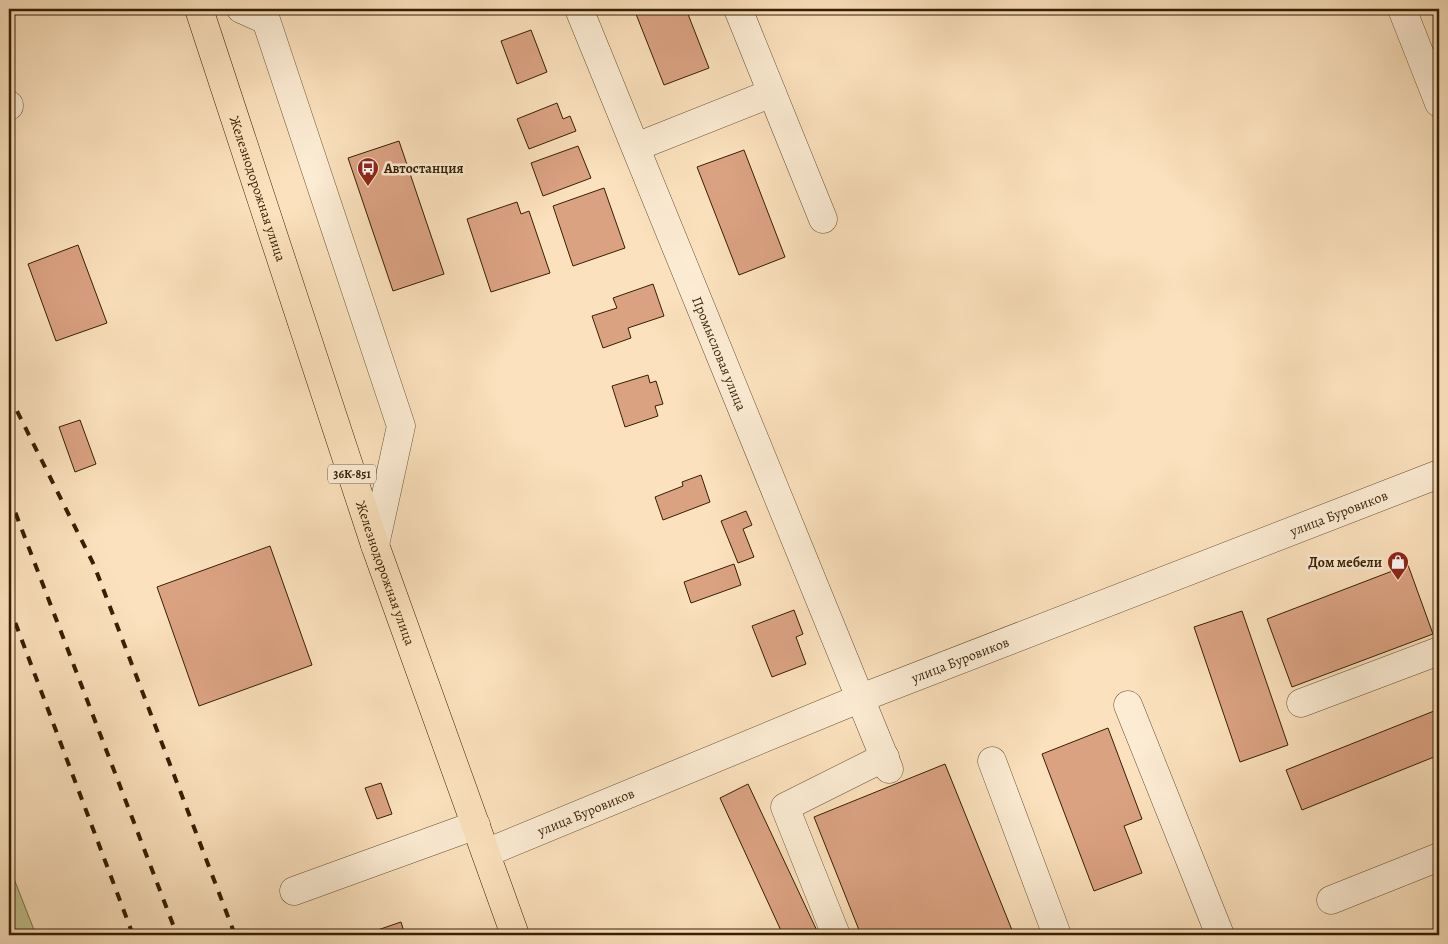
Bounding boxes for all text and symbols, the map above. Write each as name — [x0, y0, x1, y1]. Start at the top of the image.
street label: Железнодорожная улица — [225, 114, 290, 264]
bus stop icon: Автостанция — [356, 156, 380, 187]
place label: Автостанция — [383, 159, 464, 178]
street label: Промысловая улица — [687, 294, 751, 414]
road number: 36К-851 — [328, 464, 376, 484]
street label: улица Буровиков — [1286, 486, 1391, 541]
street label: Железнодорожная улица — [351, 498, 419, 649]
shop icon: Дом мебели — [1386, 550, 1410, 581]
place label: Дом мебели — [1308, 553, 1382, 572]
street label: улица Буровиков — [908, 632, 1012, 688]
street label: улица Буровиков — [534, 784, 638, 841]

